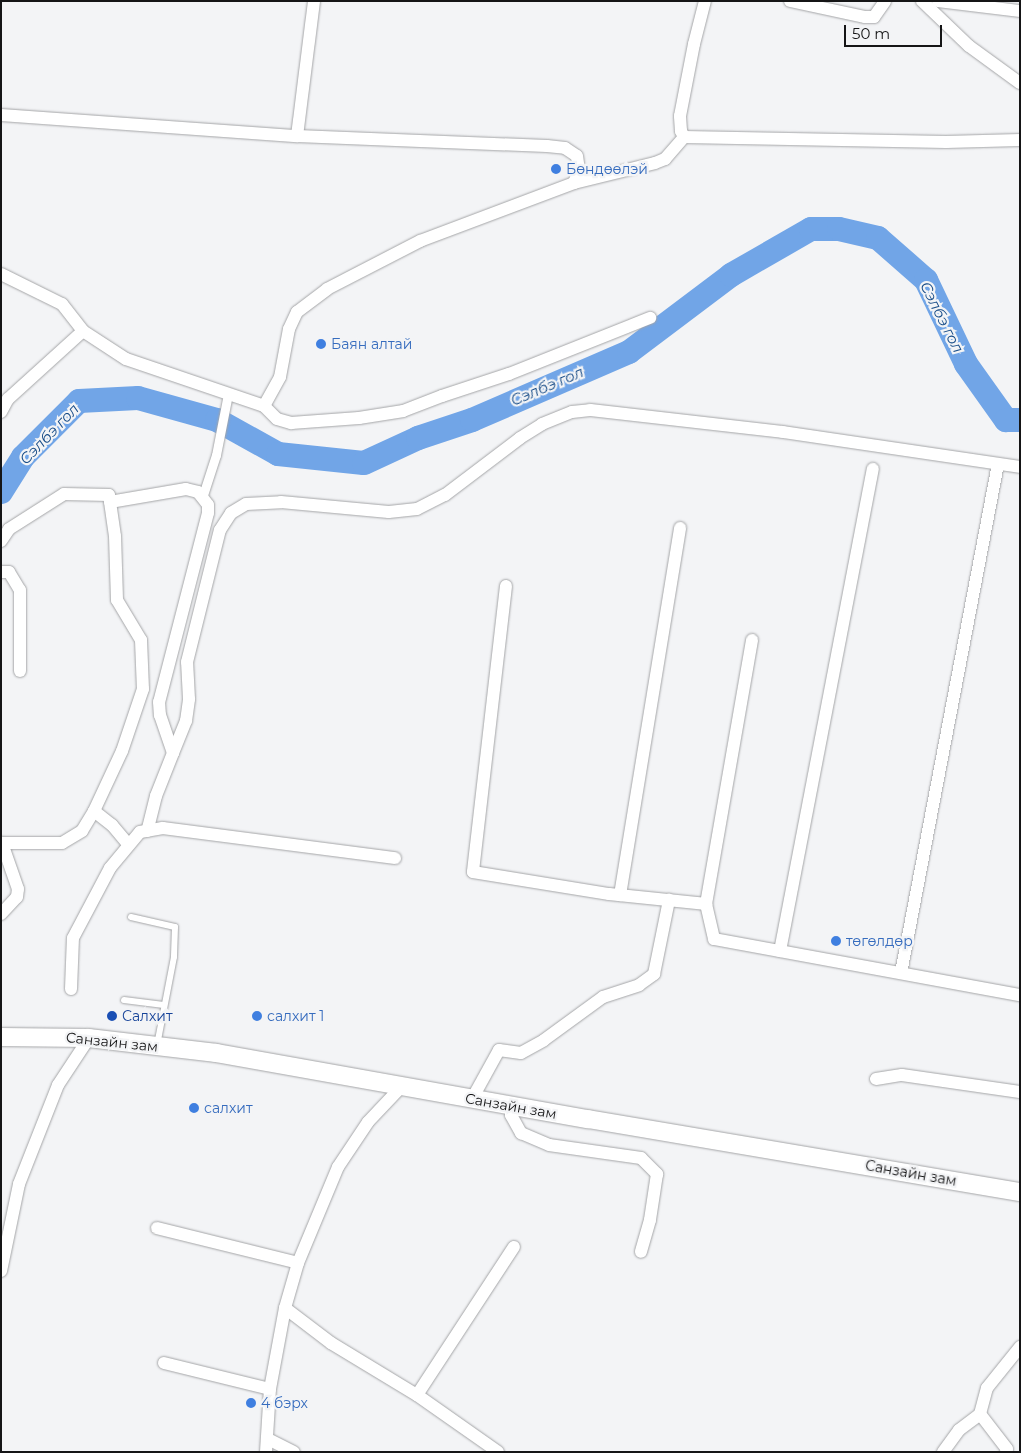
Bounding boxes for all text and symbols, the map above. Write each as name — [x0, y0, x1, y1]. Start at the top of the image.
scale bar — [846, 15, 944, 47]
text: 50 m — [852, 24, 890, 43]
place label: Бөндөөлэй — [566, 161, 648, 177]
marker: Бөндөөлэй — [550, 163, 562, 175]
water label: Сэлбэ гол — [916, 278, 968, 356]
place label: Баян алтай — [331, 336, 412, 352]
marker: Баян алтай — [315, 338, 327, 350]
water label: Сэлбэ гол — [508, 363, 586, 409]
water label: Сэлбэ гол — [16, 400, 82, 468]
place label: төгөлдөр — [846, 933, 913, 949]
marker: төгөлдөр — [830, 935, 842, 947]
place label: Салхит — [122, 1008, 173, 1024]
place label: салхит 1 — [267, 1008, 324, 1024]
marker: Салхит — [106, 1010, 118, 1022]
marker: салхит 1 — [251, 1010, 263, 1022]
street label: Санзайн зам — [65, 1029, 159, 1055]
street label: Санзайн зам — [464, 1090, 558, 1122]
place label: салхит — [204, 1100, 253, 1116]
marker: салхит — [188, 1102, 200, 1114]
street label: Санзайн зам — [864, 1157, 958, 1189]
place label: 4 бэрх — [261, 1395, 308, 1411]
marker: 4 бэрх — [245, 1397, 257, 1409]

